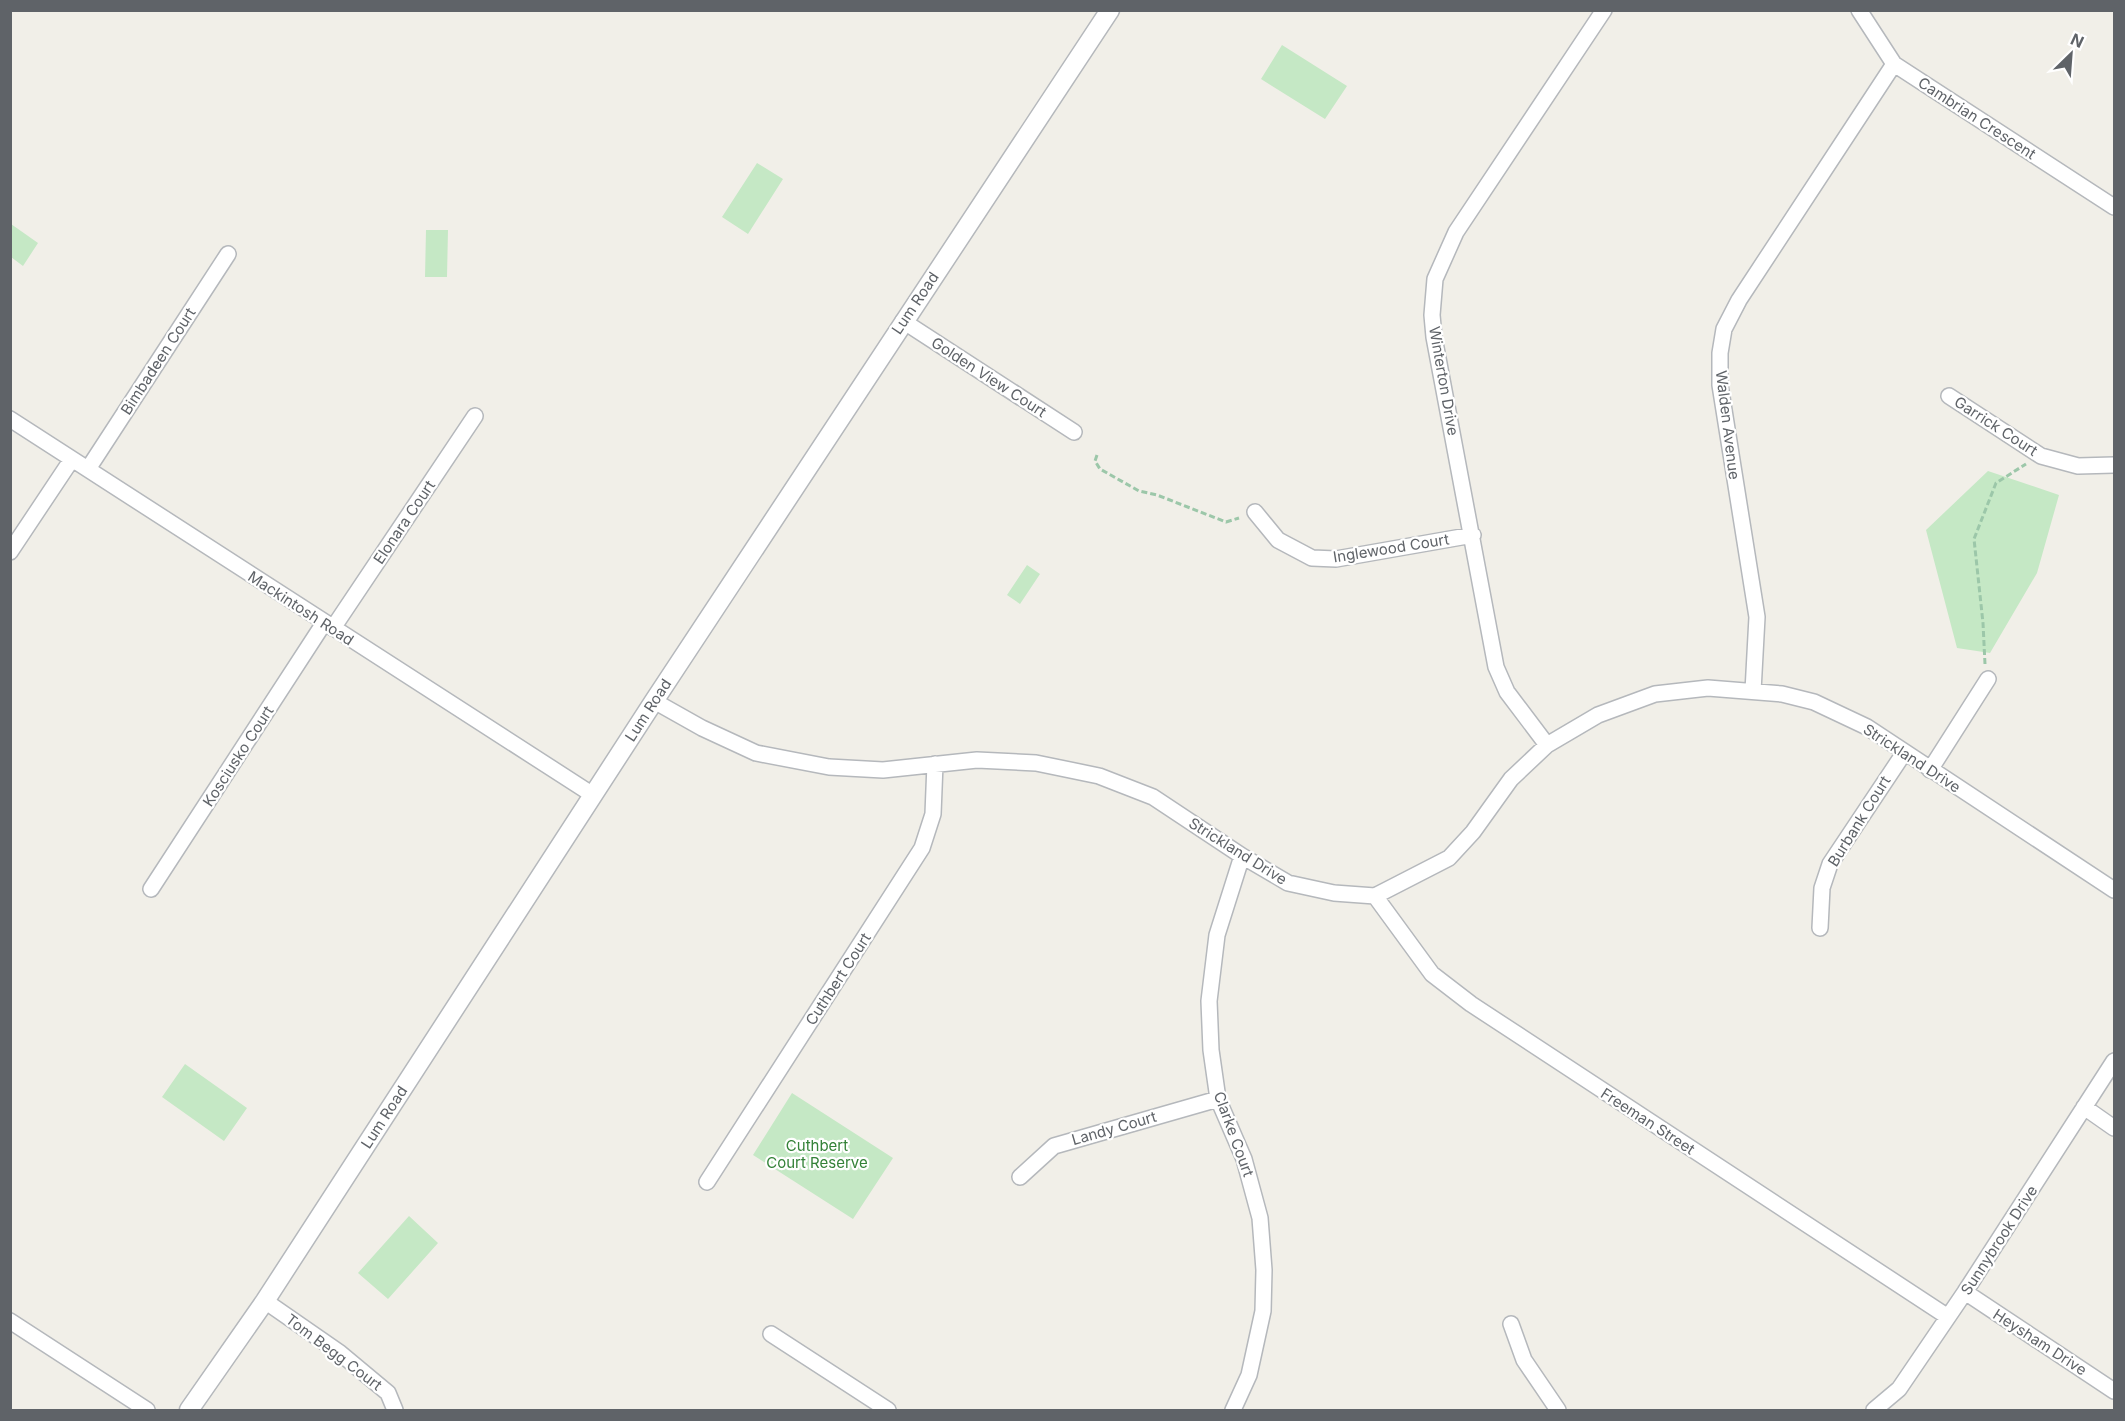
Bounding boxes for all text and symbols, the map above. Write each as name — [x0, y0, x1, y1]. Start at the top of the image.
north arrow — [2041, 24, 2101, 84]
text: N — [2068, 29, 2087, 52]
street label: Cambrian Crescent — [1914, 73, 2040, 163]
street label: Lum Road — [887, 268, 943, 338]
street label: Bimbadeen Court — [116, 304, 200, 418]
street label: Winterton Drive — [1425, 325, 1463, 437]
street label: Golden View Court — [928, 333, 1050, 421]
street label: Walden Avenue — [1712, 369, 1744, 481]
street label: Garrick Court — [1951, 392, 2041, 460]
street label: Elonara Court — [369, 476, 439, 567]
street label: Inglewood Court — [1332, 529, 1450, 567]
street label: Mackintosh Road — [245, 567, 357, 649]
street label: Lum Road — [621, 675, 675, 745]
street label: Kosciusko Court — [198, 702, 278, 810]
street label: Strickland Drive — [1860, 719, 1964, 797]
street label: Burbank Court — [1824, 772, 1894, 870]
street label: Strickland Drive — [1185, 813, 1291, 889]
street label: Cuthbert Court — [801, 929, 875, 1029]
street label: Lum Road — [357, 1082, 411, 1152]
street label: Freeman Street — [1597, 1084, 1699, 1159]
street label: Clarke Court — [1210, 1089, 1258, 1179]
street label: Landy Court — [1069, 1107, 1159, 1149]
park label: Cuthbert Court Reserve — [766, 1136, 868, 1172]
street label: Sunnybrook Drive — [1957, 1182, 2041, 1298]
street label: Heysham Drive — [1990, 1305, 2090, 1379]
street label: Tom Begg Court — [282, 1310, 386, 1394]

